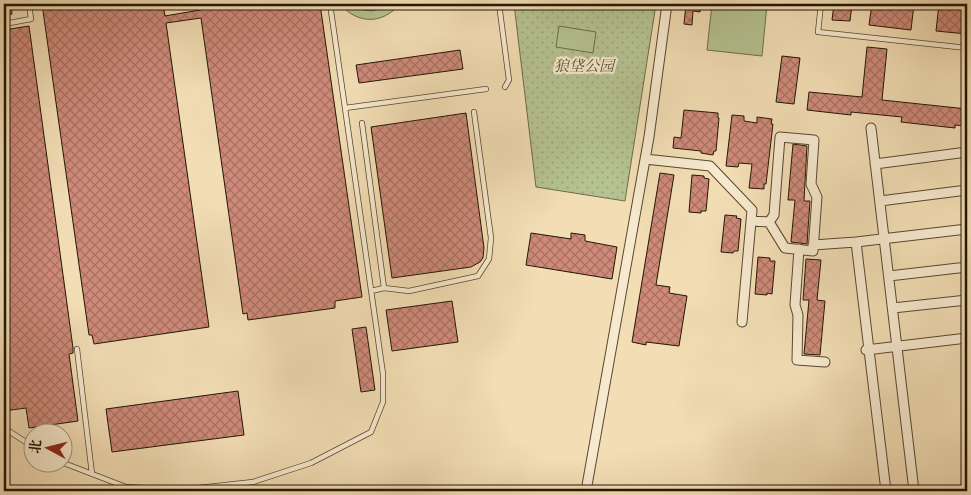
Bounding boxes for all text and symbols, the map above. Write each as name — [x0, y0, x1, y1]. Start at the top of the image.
park label: 狼垡公园 — [554, 57, 616, 76]
north arrow — [22, 422, 72, 472]
text: 北 — [26, 438, 46, 455]

